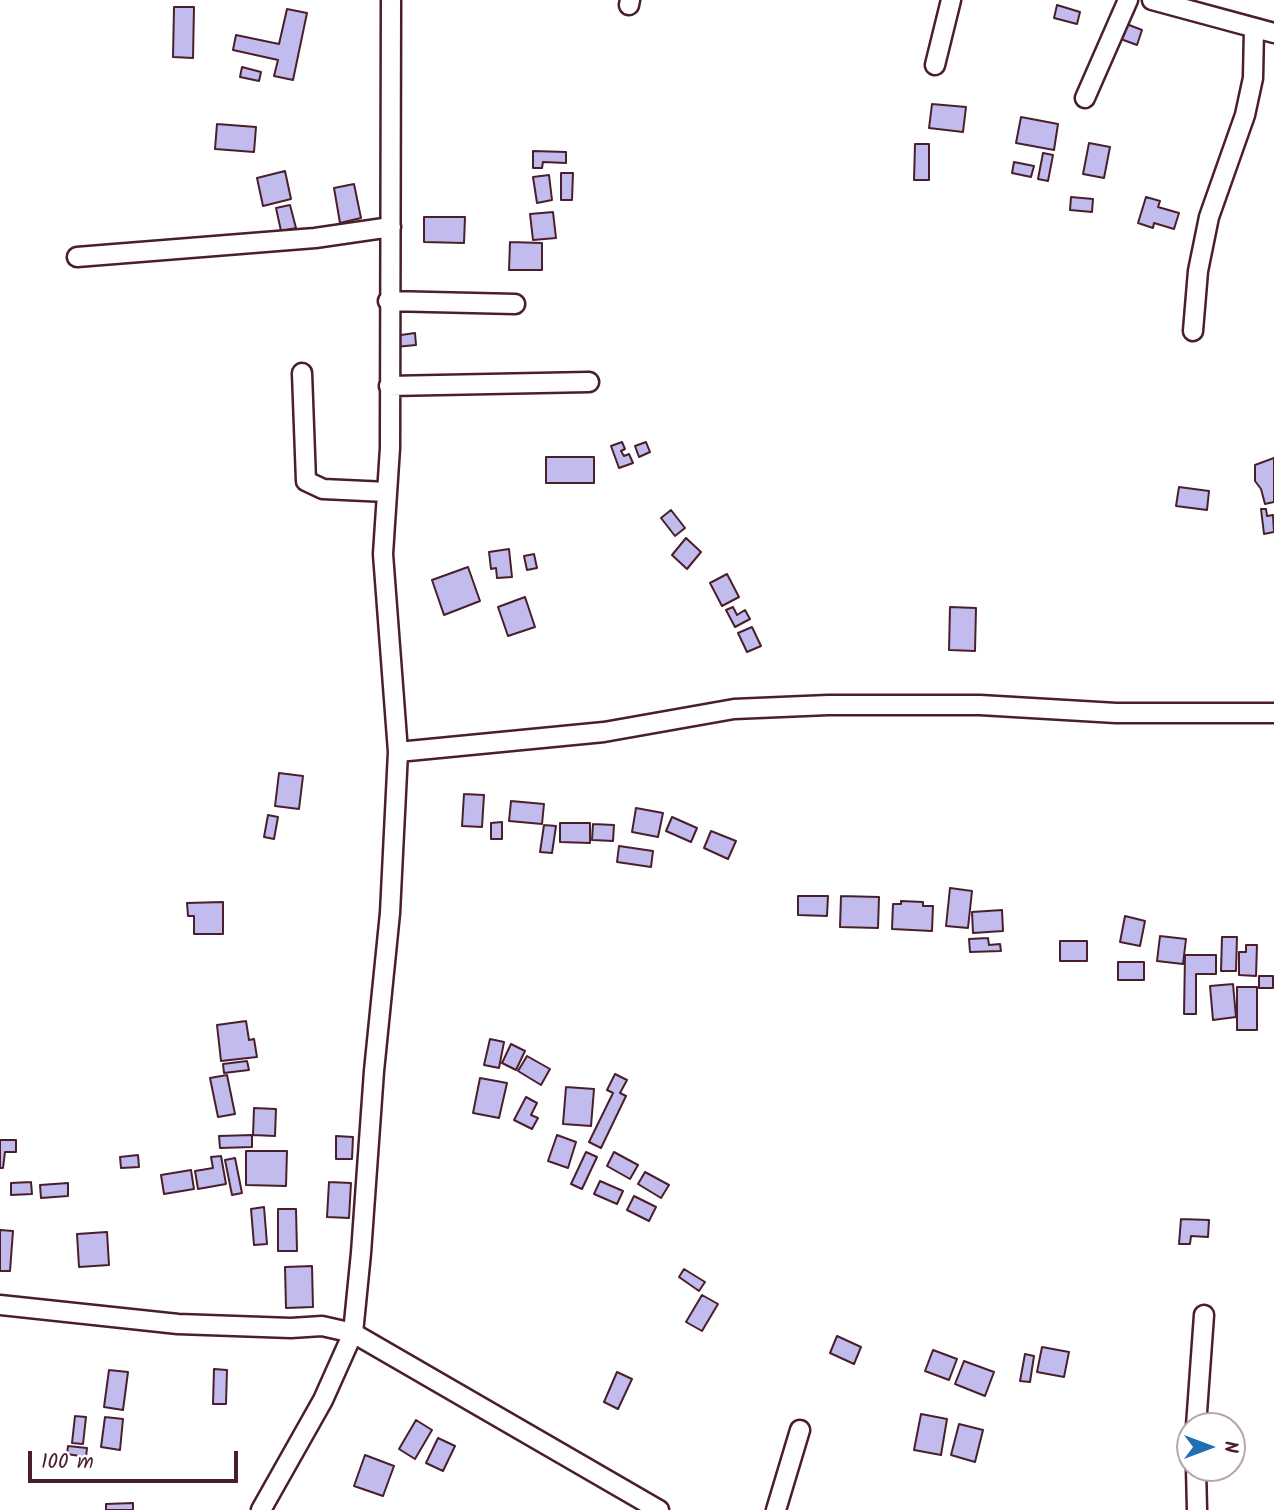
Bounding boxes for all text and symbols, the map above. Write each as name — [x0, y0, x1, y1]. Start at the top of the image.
north arrow — [1176, 1412, 1246, 1482]
scale bar — [32, 1436, 242, 1480]
text: N — [1215, 1441, 1245, 1453]
text: 100 m — [41, 1446, 94, 1479]

